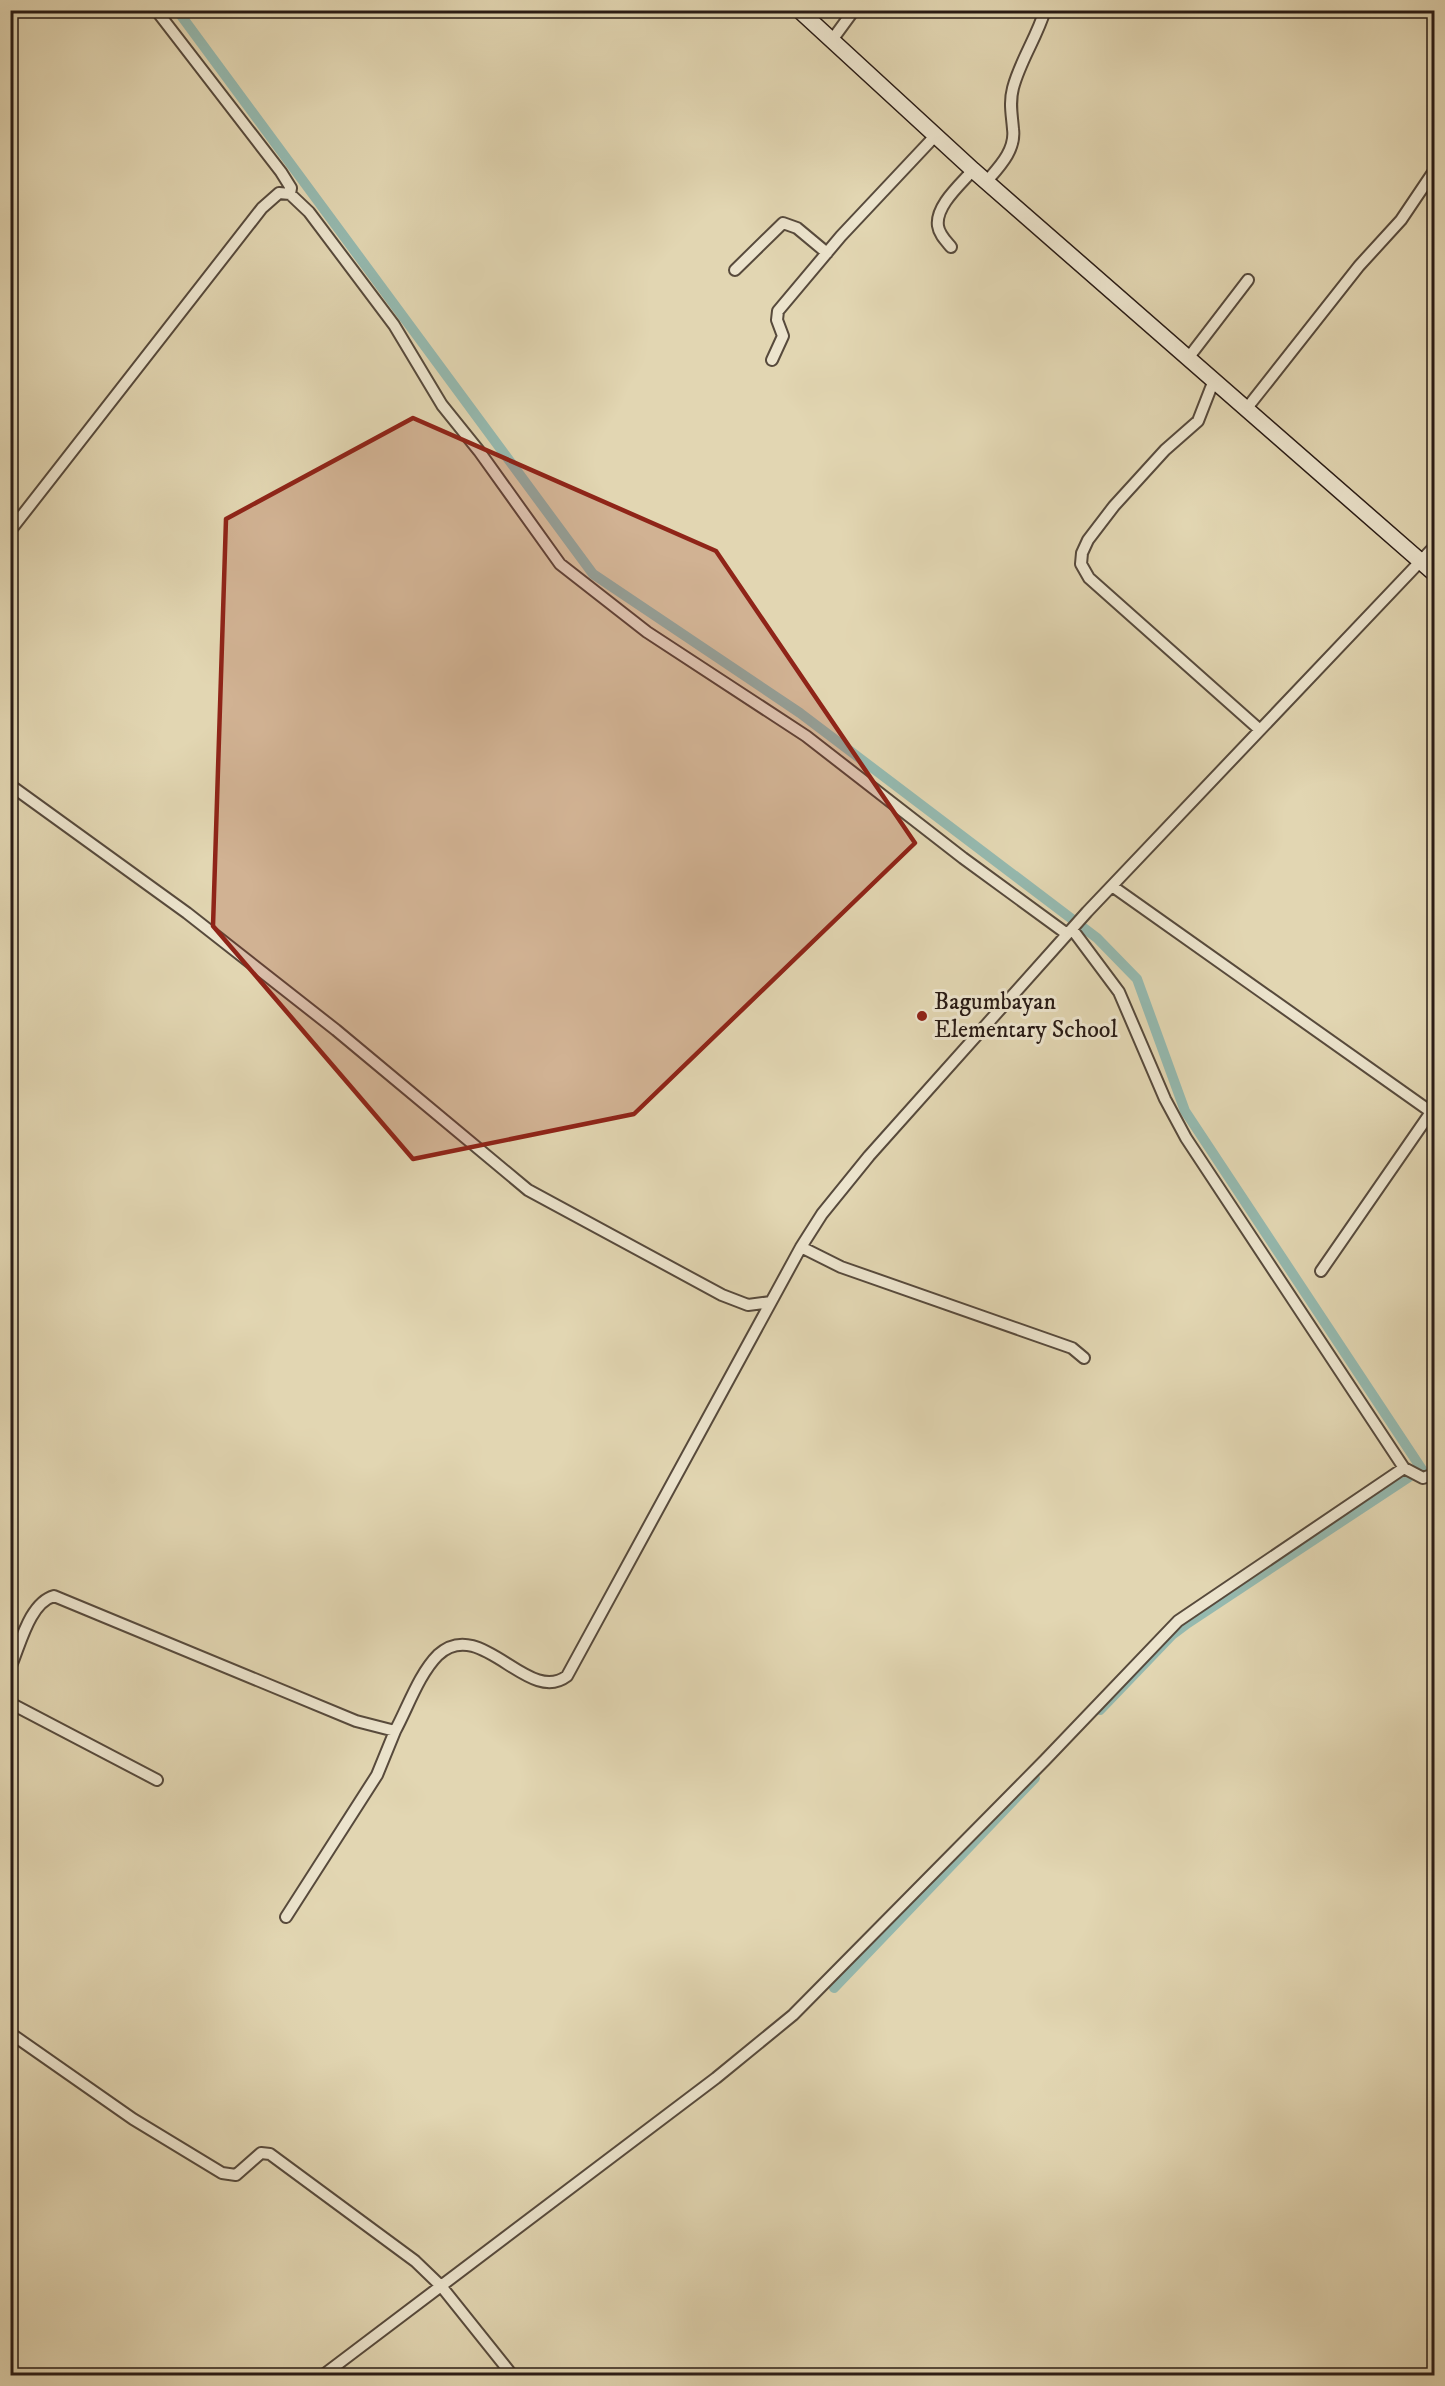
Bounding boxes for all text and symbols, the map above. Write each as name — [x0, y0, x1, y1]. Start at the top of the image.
place label: Bagumbayan Elementary School — [934, 987, 1118, 1045]
marker: Bagumbayan Elementary School — [915, 1009, 929, 1023]

